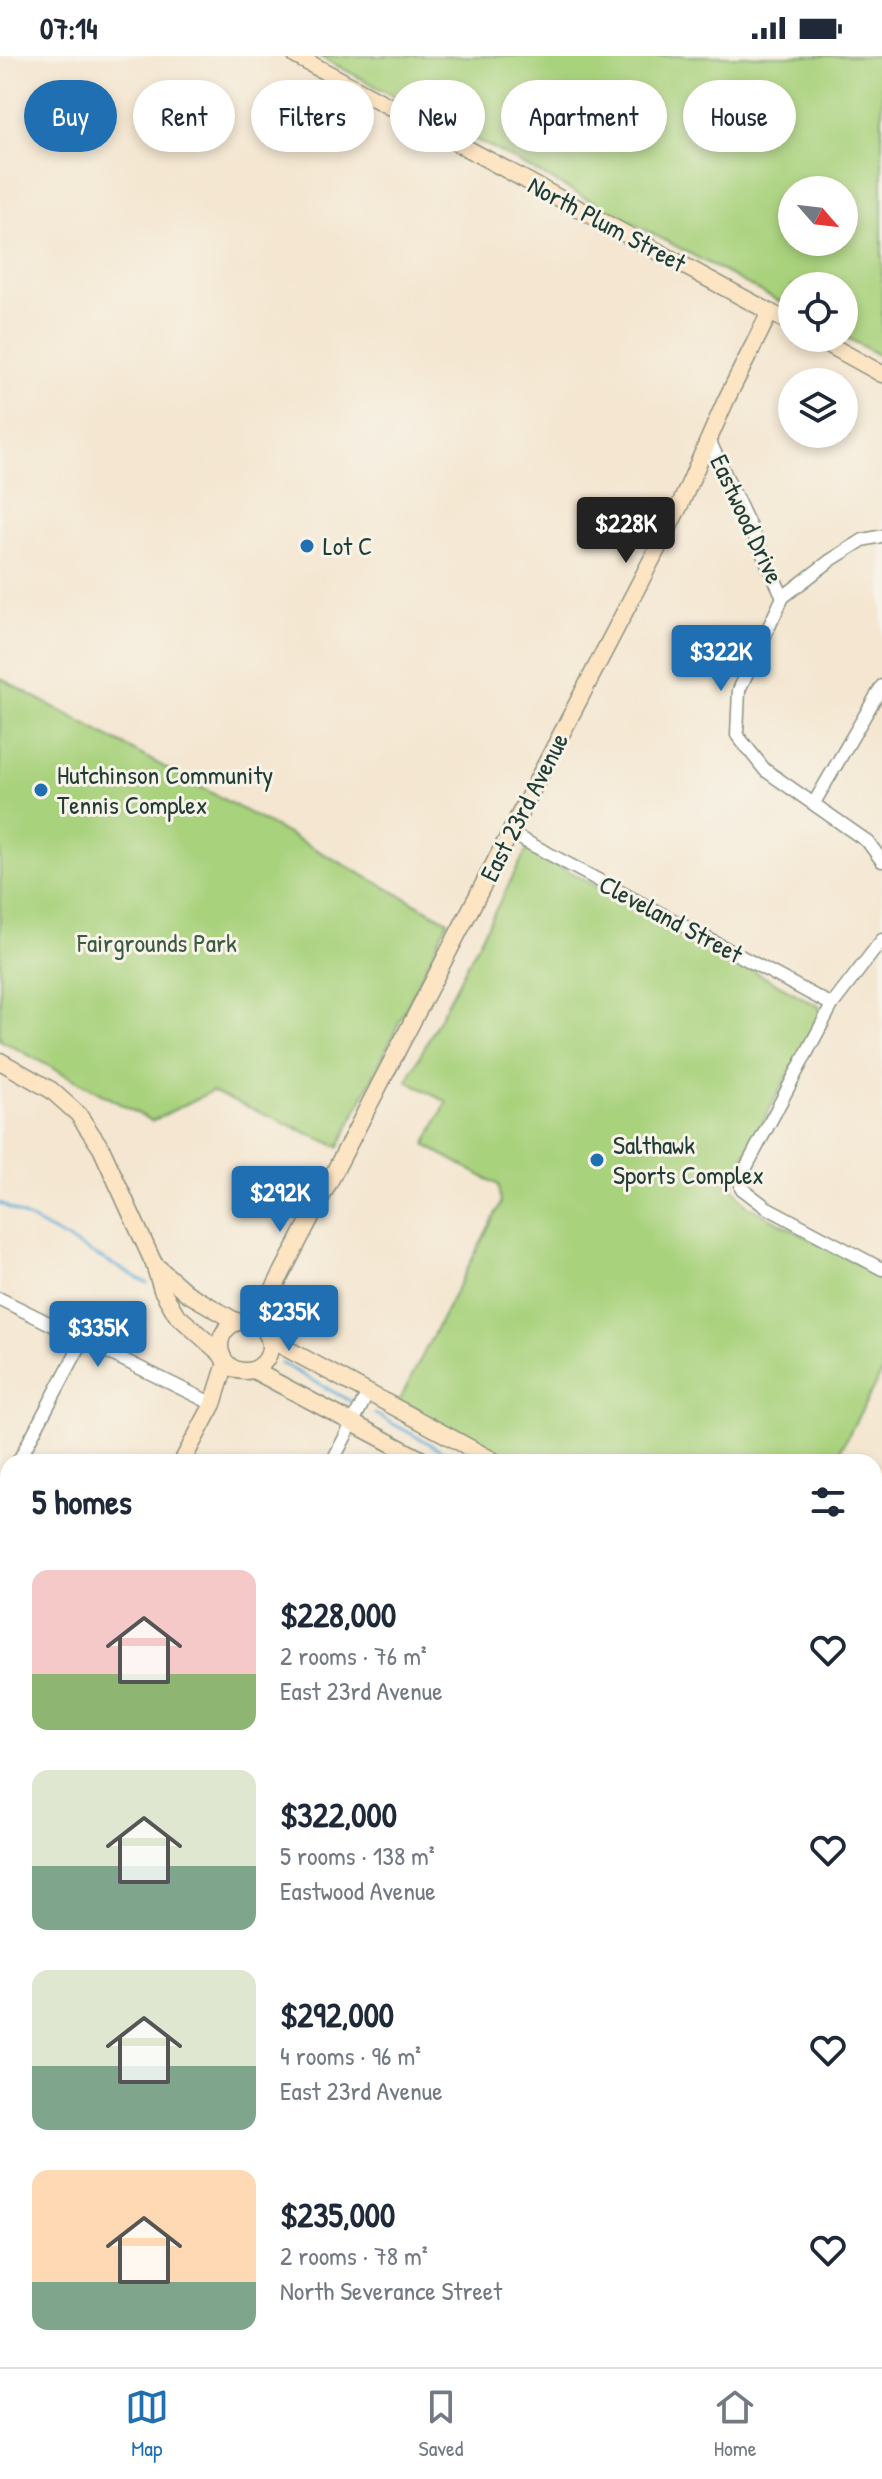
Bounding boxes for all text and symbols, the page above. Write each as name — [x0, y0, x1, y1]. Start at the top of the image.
text: 07:14 — [40, 8, 97, 48]
chip: Buy — [24, 80, 117, 152]
chip: Rent — [133, 80, 235, 152]
chip: Filters — [251, 80, 374, 152]
chip: New — [390, 80, 485, 152]
chip: Apartment — [501, 80, 667, 152]
chip: House — [683, 80, 796, 152]
street label: North Plum Street — [522, 167, 693, 280]
north arrow — [778, 176, 858, 256]
map controls — [778, 176, 858, 448]
button: locate — [778, 272, 858, 352]
button: layers — [778, 368, 858, 448]
street label: Eastwood Drive — [702, 449, 793, 589]
pin: $228K — [570, 497, 682, 565]
text: $228K — [595, 505, 657, 540]
place label: Lot C — [323, 528, 372, 563]
marker: Lot C — [298, 537, 316, 555]
pin: $322K — [665, 625, 777, 693]
text: $322K — [690, 633, 752, 668]
street label: East 23rd Avenue — [471, 726, 576, 887]
place label: Hutchinson Community Tennis Complex — [57, 757, 273, 822]
marker: Hutchinson Community Tennis Complex — [32, 781, 50, 799]
street label: Cleveland Street — [593, 866, 750, 972]
park label: Fairgrounds Park — [76, 925, 237, 960]
place label: Salthawk Sports Complex — [613, 1127, 764, 1192]
marker: Salthawk Sports Complex — [588, 1151, 606, 1169]
pin: $292K — [224, 1166, 336, 1234]
text: $292K — [250, 1174, 310, 1209]
pin: $235K — [233, 1285, 345, 1353]
text: $235K — [258, 1293, 320, 1328]
pin: $335K — [42, 1301, 154, 1369]
text: $335K — [67, 1309, 129, 1344]
text: 5 homes — [32, 1479, 132, 1525]
icon: filters — [806, 1480, 850, 1524]
text: $228,000 — [280, 1592, 396, 1638]
icon: home — [96, 1602, 192, 1698]
icon: heart — [806, 1628, 850, 1672]
text: 2 rooms · 76 m² — [280, 1638, 427, 1673]
text: East 23rd Avenue — [280, 1673, 443, 1708]
text: $322,000 — [280, 1792, 397, 1838]
icon: home — [96, 1802, 192, 1898]
icon: heart — [806, 1828, 850, 1872]
text: 5 rooms · 138 m² — [280, 1838, 435, 1873]
text: Eastwood Avenue — [280, 1873, 436, 1908]
text: $292,000 — [280, 1992, 394, 2038]
icon: home — [96, 2002, 192, 2098]
icon: heart — [806, 2028, 850, 2072]
text: 4 rooms · 96 m² — [280, 2038, 421, 2073]
text: East 23rd Avenue — [280, 2073, 443, 2108]
text: $235,000 — [280, 2192, 395, 2238]
icon: home — [96, 2202, 192, 2298]
icon: heart — [806, 2228, 850, 2272]
text: 2 rooms · 78 m² — [280, 2238, 428, 2273]
text: North Severance Street — [280, 2273, 502, 2308]
tab: Map — [125, 2385, 169, 2463]
tab: Saved — [419, 2385, 463, 2463]
tab: Home — [713, 2385, 757, 2463]

